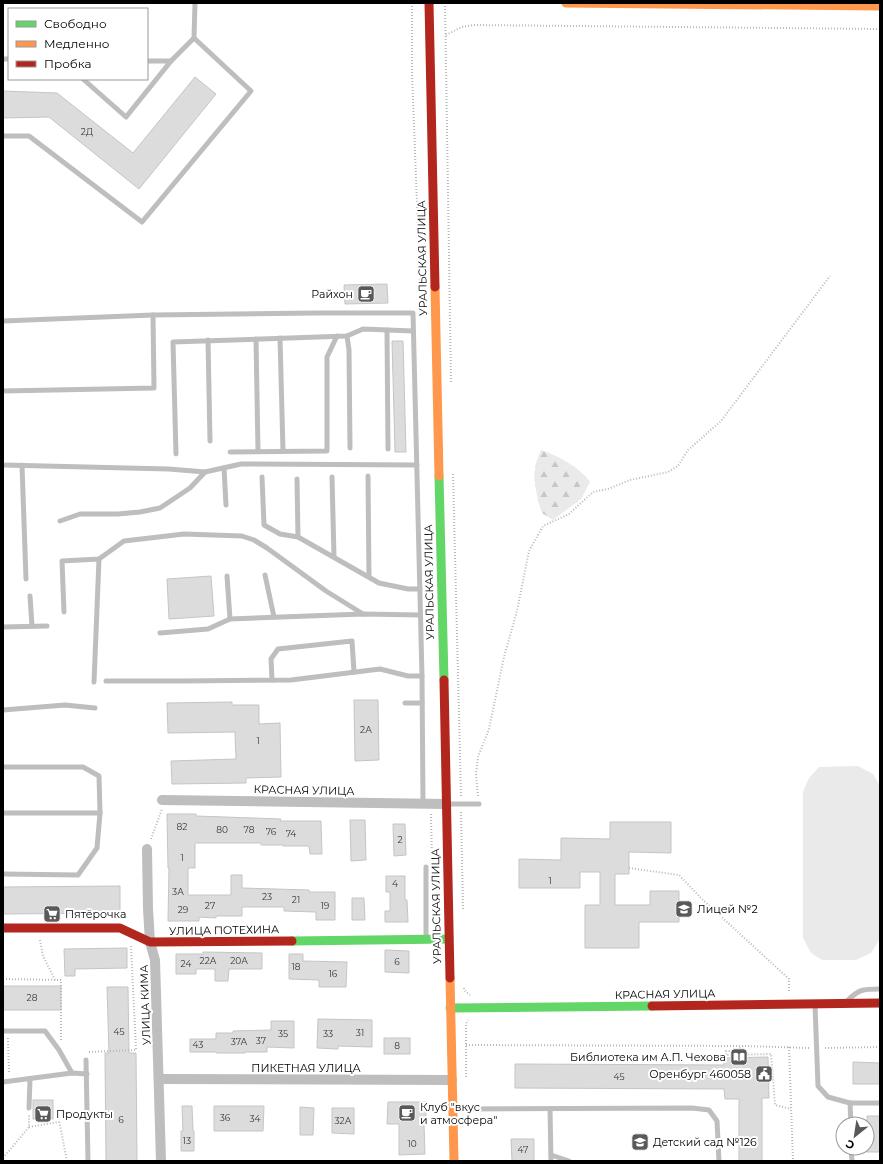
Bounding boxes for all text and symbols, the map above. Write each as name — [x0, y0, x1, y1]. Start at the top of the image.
legend — [8, 8, 148, 80]
text: Свободно — [44, 16, 107, 31]
text: Медленно — [44, 36, 110, 51]
text: Пробка — [44, 56, 92, 71]
house number: 2Д — [81, 126, 93, 137]
street label: УРАЛЬСКАЯ УЛИЦА — [414, 199, 430, 316]
cafe icon: Райхон — [356, 284, 376, 304]
place label: Райхон — [311, 287, 353, 301]
street label: УРАЛЬСКАЯ УЛИЦА — [421, 523, 437, 640]
house number: 2А — [360, 724, 372, 735]
house number: 1 — [256, 735, 260, 746]
street label: КРАСНАЯ УЛИЦА — [254, 782, 355, 798]
house number: 82 — [177, 821, 187, 832]
house number: 80 — [216, 824, 228, 835]
house number: 78 — [244, 824, 255, 835]
house number: 76 — [266, 826, 277, 837]
house number: 74 — [286, 828, 296, 839]
house number: 2 — [397, 834, 403, 845]
street label: УРАЛЬСКАЯ УЛИЦА — [428, 847, 444, 964]
house number: 1 — [180, 852, 184, 863]
house number: 1 — [548, 875, 552, 886]
house number: 4 — [392, 878, 398, 889]
house number: 3А — [172, 886, 184, 897]
house number: 23 — [262, 891, 272, 902]
house number: 21 — [292, 894, 300, 905]
school or university icon: Лицей №2 — [674, 899, 694, 919]
house number: 27 — [205, 900, 215, 911]
house number: 19 — [321, 900, 330, 911]
place label: Лицей №2 — [697, 902, 758, 916]
supermarket icon: Пятёрочка — [42, 904, 62, 924]
house number: 29 — [178, 904, 189, 915]
place label: Пятёрочка — [65, 907, 126, 921]
street label: УЛИЦА ПОТЕХИНА — [169, 922, 280, 938]
house number: 22А — [200, 955, 217, 966]
house number: 20А — [230, 955, 248, 966]
house number: 6 — [394, 956, 400, 967]
house number: 24 — [181, 958, 191, 969]
house number: 18 — [292, 961, 301, 972]
street label: УЛИЦА КИМА — [137, 964, 153, 1045]
house number: 16 — [329, 968, 338, 979]
street label: КРАСНАЯ УЛИЦА — [615, 986, 716, 1002]
house number: 28 — [27, 992, 38, 1003]
house number: 45 — [113, 1026, 125, 1037]
house number: 31 — [356, 1027, 364, 1038]
house number: 35 — [278, 1028, 288, 1039]
house number: 33 — [323, 1028, 333, 1039]
house number: 37 — [256, 1035, 266, 1046]
house number: 37А — [231, 1036, 247, 1047]
house number: 43 — [193, 1039, 203, 1050]
house number: 8 — [394, 1040, 400, 1051]
library icon: Библиотека им А.П. Чехова — [729, 1047, 749, 1067]
place label: Библиотека им А.П. Чехова — [570, 1050, 726, 1064]
street label: ПИКЕТНАЯ УЛИЦА — [251, 1061, 361, 1075]
public building icon: Оренбург 460058 — [754, 1064, 774, 1084]
place label: Оренбург 460058 — [649, 1067, 751, 1081]
house number: 45 — [613, 1071, 625, 1082]
place label: Клуб "вкус и атмосфера" — [420, 1100, 497, 1127]
cafe icon: Клуб "вкус и атмосфера" — [397, 1103, 417, 1123]
supermarket icon: Продукты — [33, 1104, 53, 1124]
place label: Продукты — [56, 1107, 113, 1121]
house number: 36 — [220, 1112, 231, 1123]
house number: 34 — [249, 1113, 261, 1124]
house number: 6 — [118, 1114, 124, 1125]
house number: 32А — [335, 1115, 352, 1126]
north arrow — [835, 1116, 875, 1156]
school or university icon: Детский сад №126 — [630, 1132, 650, 1152]
house number: 13 — [183, 1135, 191, 1146]
place label: Детский сад №126 — [653, 1135, 757, 1149]
text: С — [843, 1137, 857, 1153]
house number: 10 — [407, 1138, 417, 1149]
house number: 47 — [518, 1144, 528, 1155]

